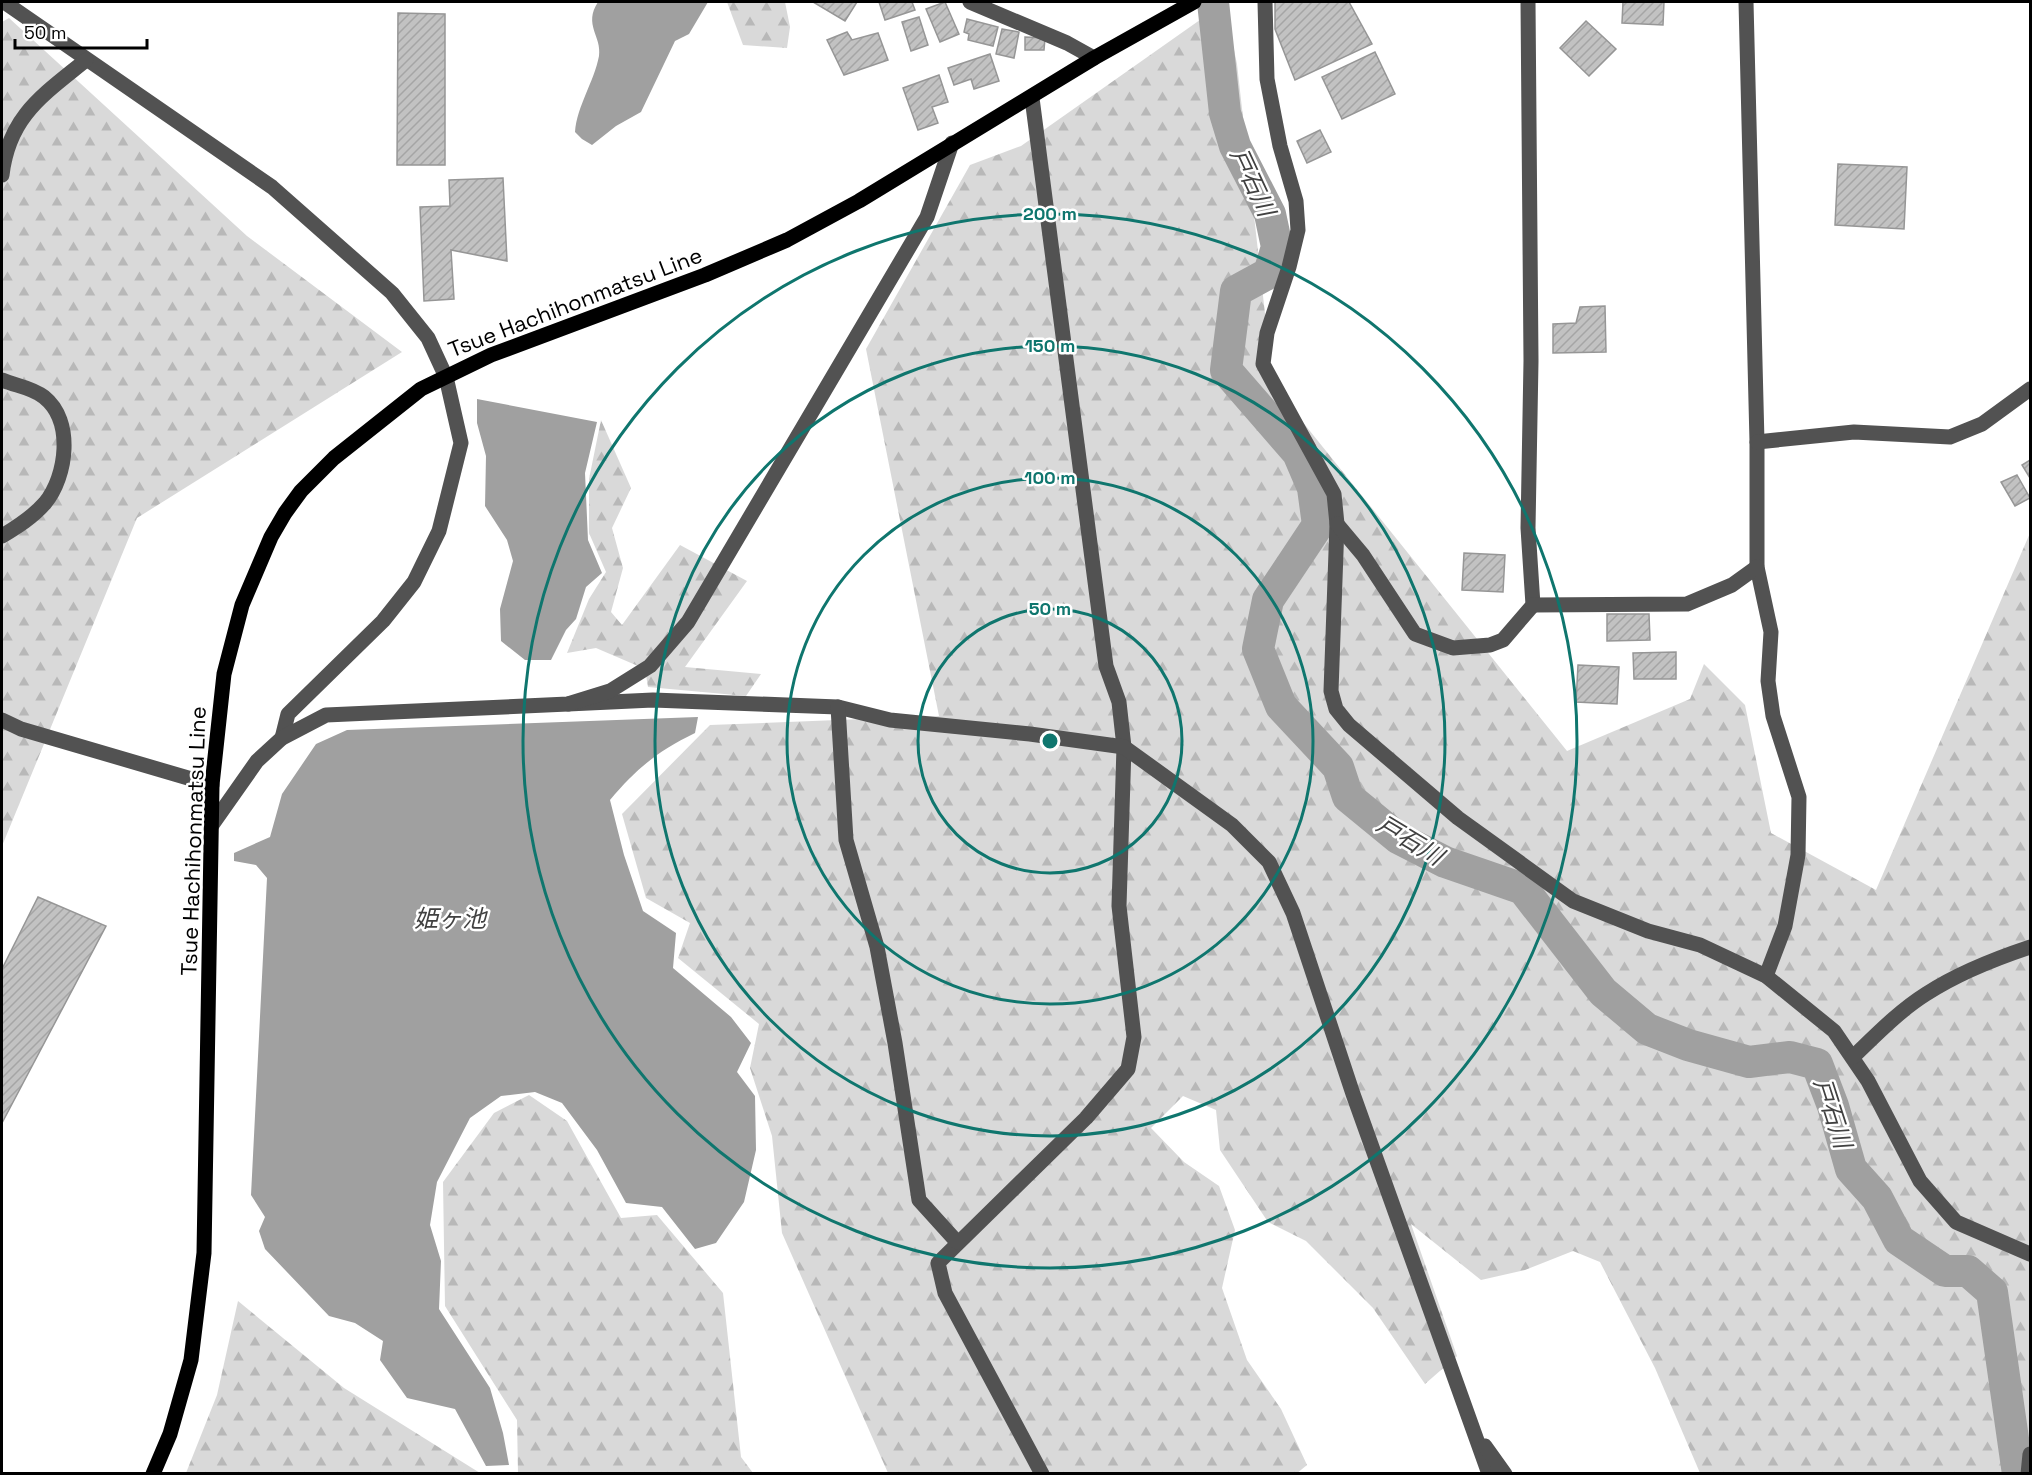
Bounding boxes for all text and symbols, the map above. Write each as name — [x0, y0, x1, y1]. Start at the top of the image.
scale bar — [15, 12, 147, 50]
text: 50 m — [24, 21, 66, 44]
water label: 戸石川 — [1224, 143, 1284, 224]
text: 200 m — [1023, 202, 1077, 225]
street label: Tsue Hachihonmatsu Line — [444, 241, 706, 363]
text: 150 m — [1025, 334, 1075, 357]
text: 100 m — [1024, 466, 1076, 489]
text: 50 m — [1029, 597, 1071, 620]
street label: Tsue Hachihonmatsu Line — [174, 706, 212, 976]
centre of rings — [1040, 731, 1060, 751]
water label: 戸石川 — [1371, 808, 1451, 873]
water label: 姫ヶ池 — [414, 903, 488, 934]
water label: 戸石川 — [1807, 1074, 1860, 1155]

